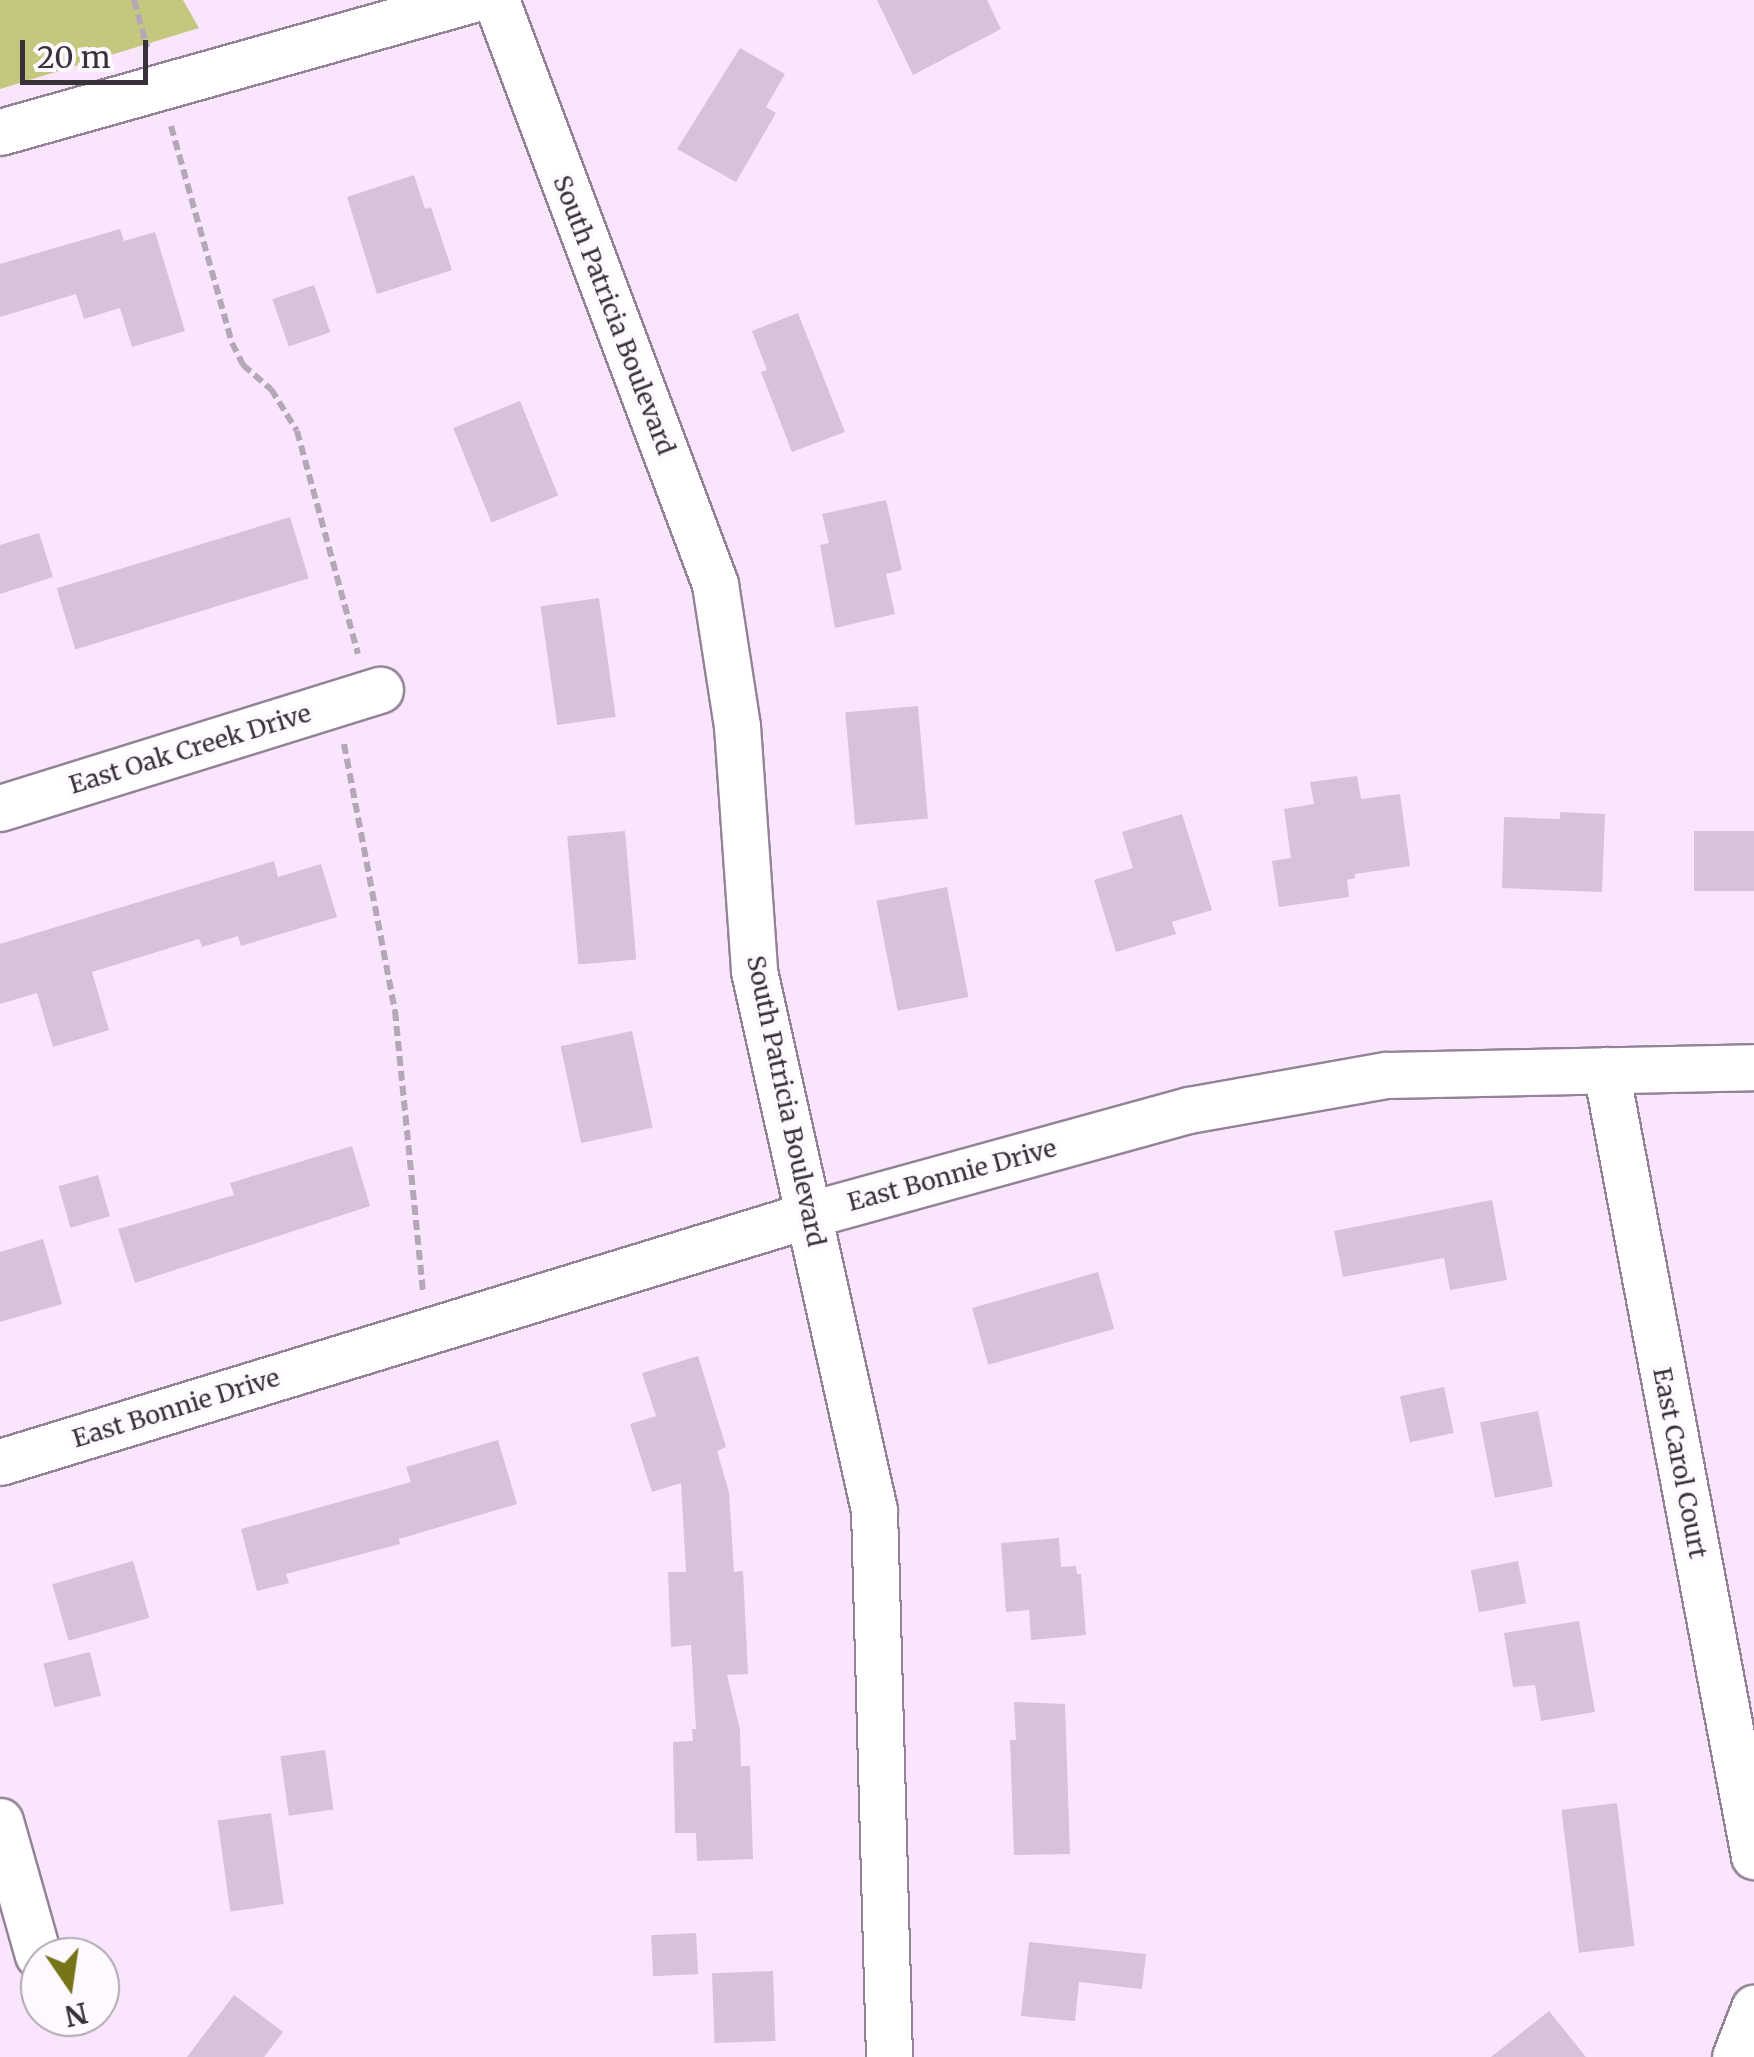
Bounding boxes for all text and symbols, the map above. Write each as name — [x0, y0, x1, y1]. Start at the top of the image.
scale bar — [25, 20, 152, 82]
text: 20 m — [37, 38, 110, 76]
street label: South Patricia Boulevard — [547, 171, 681, 459]
street label: East Oak Creek Drive — [65, 698, 315, 800]
street label: South Patricia Boulevard — [740, 953, 832, 1249]
street label: East Bonnie Drive — [844, 1133, 1060, 1217]
street label: East Bonnie Drive — [69, 1362, 283, 1454]
street label: East Carol Court — [1647, 1365, 1713, 1561]
north arrow — [20, 1937, 120, 2037]
text: N — [61, 1994, 91, 2034]

